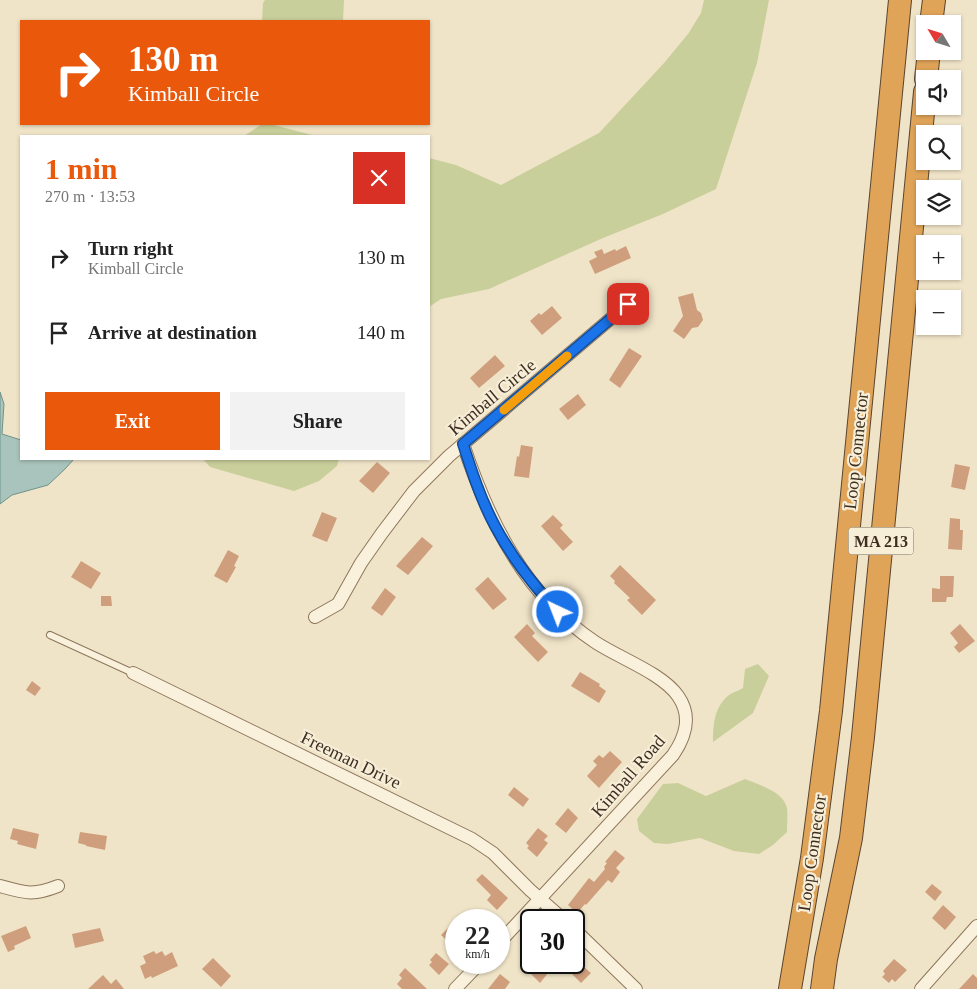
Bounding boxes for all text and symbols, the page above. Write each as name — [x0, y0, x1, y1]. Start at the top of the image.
north arrow — [916, 15, 961, 60]
map controls — [916, 15, 961, 335]
icon: right — [45, 40, 110, 105]
text: 130 m — [128, 40, 218, 79]
button: sound — [916, 70, 961, 115]
text: Kimball Circle — [128, 81, 259, 106]
button: search — [916, 125, 961, 170]
text: 1 min — [45, 152, 118, 185]
button: close — [353, 152, 405, 204]
button: layers — [916, 180, 961, 225]
text: 270 m · 13:53 — [45, 188, 135, 205]
button: + — [916, 235, 961, 280]
text: Turn right — [88, 238, 173, 259]
icon: right — [45, 244, 73, 272]
text: 130 m — [357, 247, 405, 268]
text: Kimball Circle — [88, 260, 184, 277]
pin — [607, 283, 649, 325]
icon: arrive — [614, 290, 642, 318]
button: − — [916, 290, 961, 335]
icon: arrive — [45, 319, 73, 347]
text: Arrive at destination — [88, 322, 257, 343]
text: 140 m — [357, 322, 405, 343]
street label: Kimball Circle — [444, 355, 540, 439]
button: Exit — [45, 392, 220, 450]
button: Share — [230, 392, 405, 450]
street label: Loop Connector — [840, 392, 872, 510]
road number: MA 213 — [848, 528, 914, 554]
position arrow — [531, 585, 583, 637]
street label: Freeman Drive — [298, 727, 404, 793]
street label: Kimball Road — [587, 731, 669, 821]
street label: Loop Connector — [794, 793, 830, 913]
speed limit sign: 30 — [520, 909, 585, 974]
text: 22 — [465, 922, 490, 949]
text: km/h — [465, 947, 490, 961]

